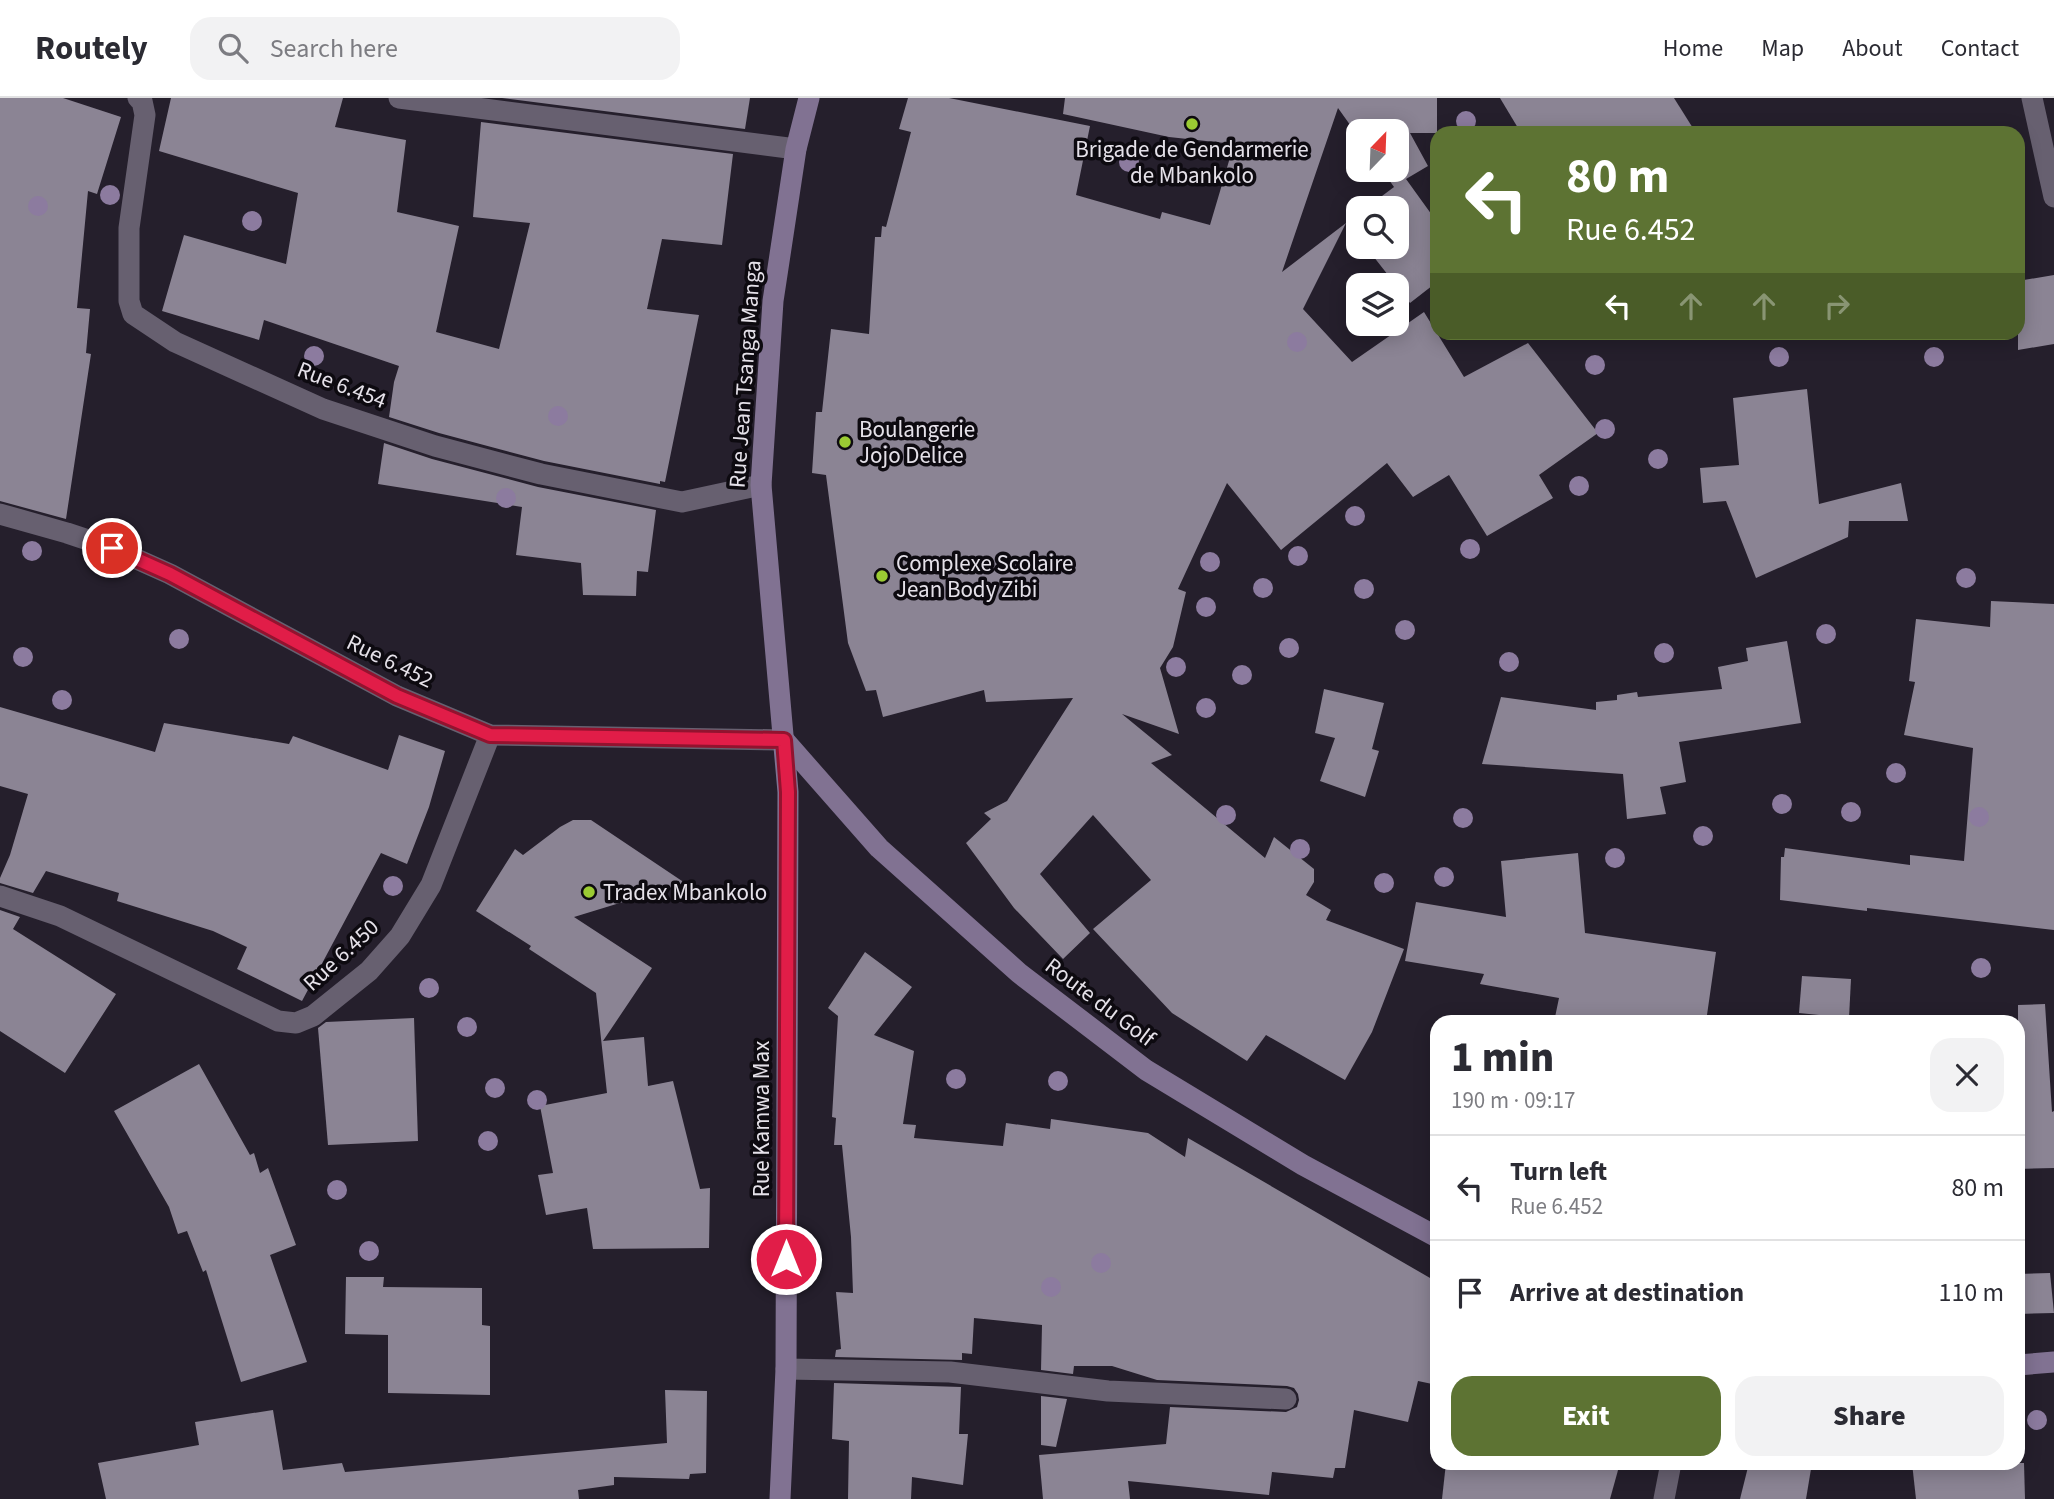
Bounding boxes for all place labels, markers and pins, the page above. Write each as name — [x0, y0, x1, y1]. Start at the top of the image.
marker: Brigade de Gendarmerie de Mbankolo — [1184, 116, 1200, 132]
place label: Brigade de Gendarmerie de Mbankolo — [1075, 133, 1309, 192]
place label: Boulangerie Jojo Delice — [859, 413, 975, 472]
marker: Boulangerie Jojo Delice — [837, 434, 853, 450]
pin — [82, 518, 142, 578]
place label: Complexe Scolaire Jean Body Zibi — [896, 547, 1073, 606]
marker: Complexe Scolaire Jean Body Zibi — [874, 568, 890, 584]
place label: Tradex Mbankolo — [603, 876, 767, 909]
marker: Tradex Mbankolo — [581, 884, 597, 900]

